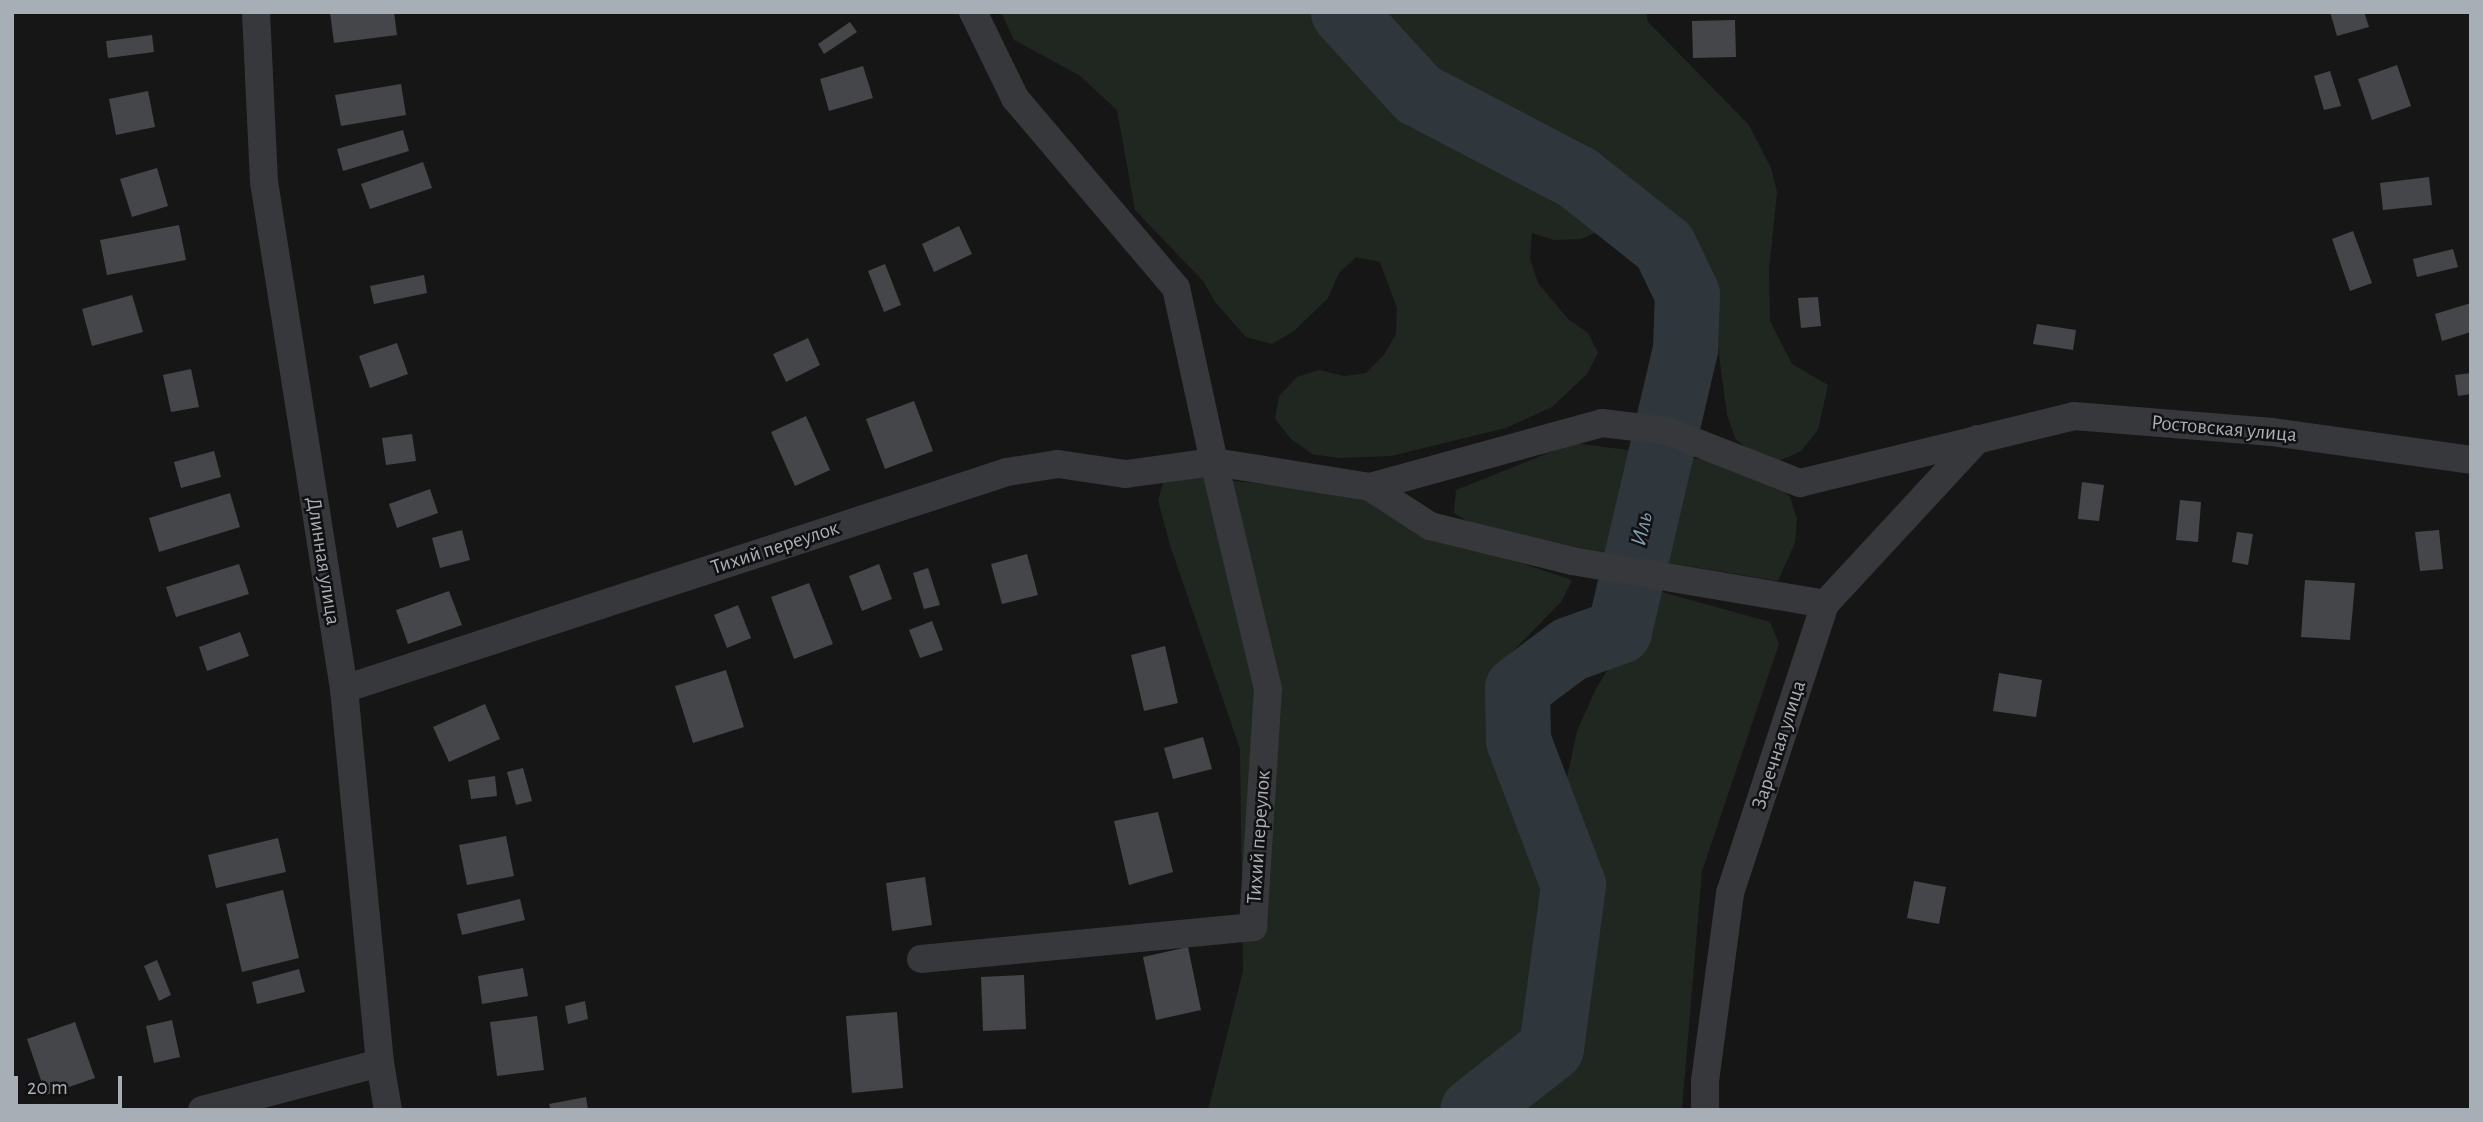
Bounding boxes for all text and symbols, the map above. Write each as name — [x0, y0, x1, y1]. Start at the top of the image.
street label: Ростовская улица — [2150, 410, 2298, 448]
street label: Длинная улица — [300, 495, 346, 627]
water label: Иль — [1626, 509, 1660, 549]
street label: Тихий переулок — [708, 515, 842, 581]
street label: Заречная улица — [1746, 677, 1812, 813]
street label: Тихий переулок — [1242, 770, 1276, 904]
scale bar — [18, 1062, 126, 1106]
text: 20 m — [27, 1077, 68, 1098]

